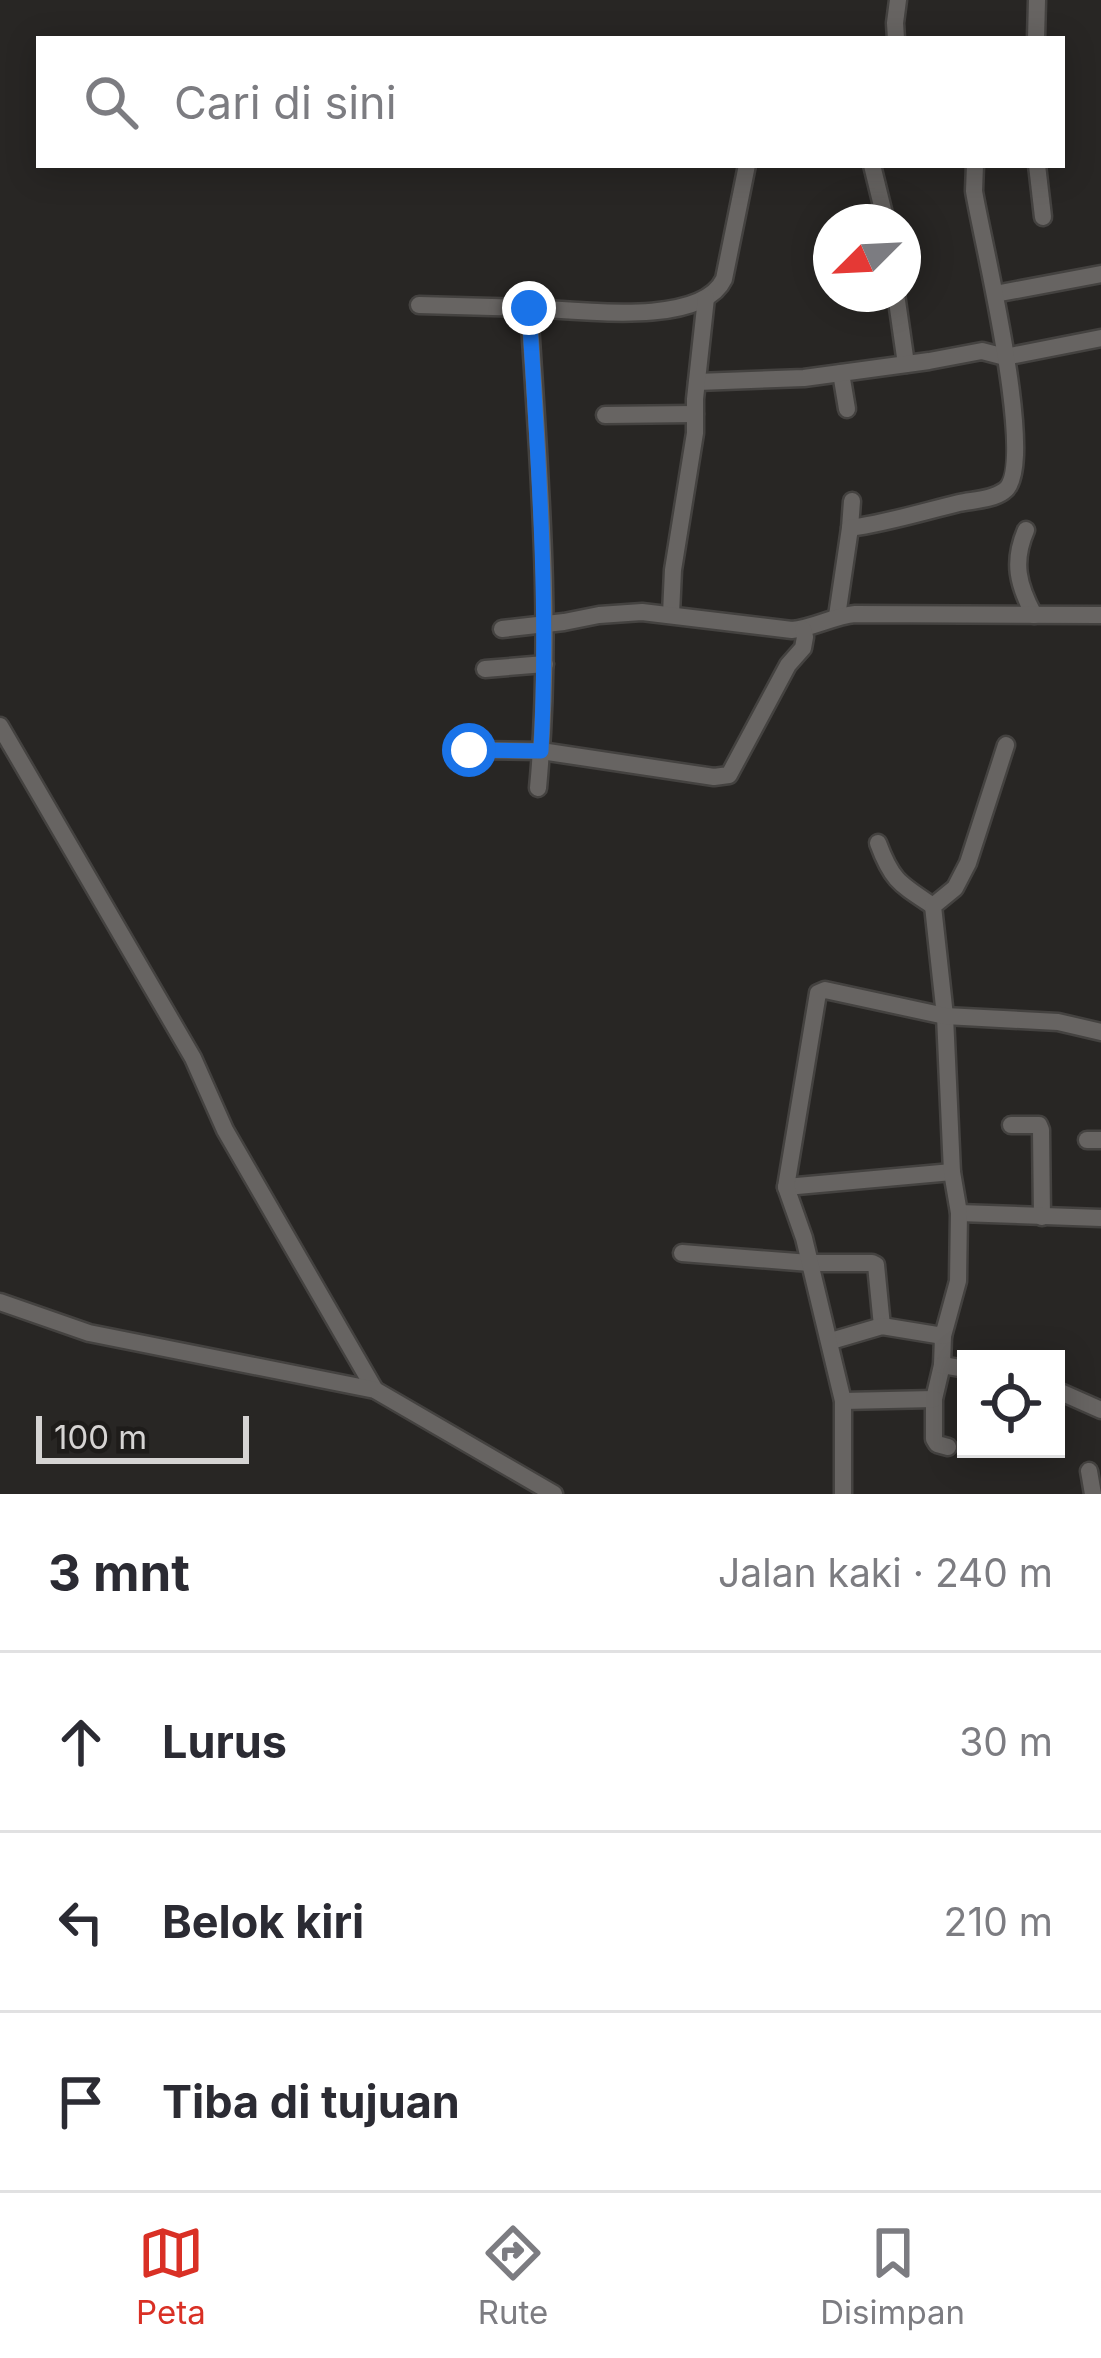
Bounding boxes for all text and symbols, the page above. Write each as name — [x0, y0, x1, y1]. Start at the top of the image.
search box — [36, 36, 1065, 168]
icon: search — [78, 69, 144, 135]
text: Cari di sini — [174, 75, 397, 130]
north arrow — [813, 204, 921, 312]
route end — [502, 281, 556, 335]
route start — [442, 723, 496, 777]
map controls — [957, 1350, 1065, 1458]
button: locate — [957, 1350, 1065, 1458]
scale bar — [36, 1410, 249, 1463]
text: 100 m — [54, 1417, 147, 1457]
text: 3 mnt — [48, 1542, 190, 1603]
text: Jalan kaki · 240 m — [718, 1549, 1053, 1596]
icon: ahead — [48, 1709, 114, 1775]
text: Lurus — [162, 1714, 287, 1769]
text: 30 m — [959, 1718, 1053, 1765]
icon: left — [48, 1889, 114, 1955]
text: Belok kiri — [162, 1894, 364, 1949]
text: 210 m — [944, 1898, 1053, 1945]
icon: arrive — [48, 2069, 114, 2135]
text: Tiba di tujuan — [162, 2074, 460, 2129]
tab: Peta — [136, 2220, 206, 2332]
tab: Rute — [478, 2220, 548, 2332]
tab: Disimpan — [820, 2220, 965, 2332]

